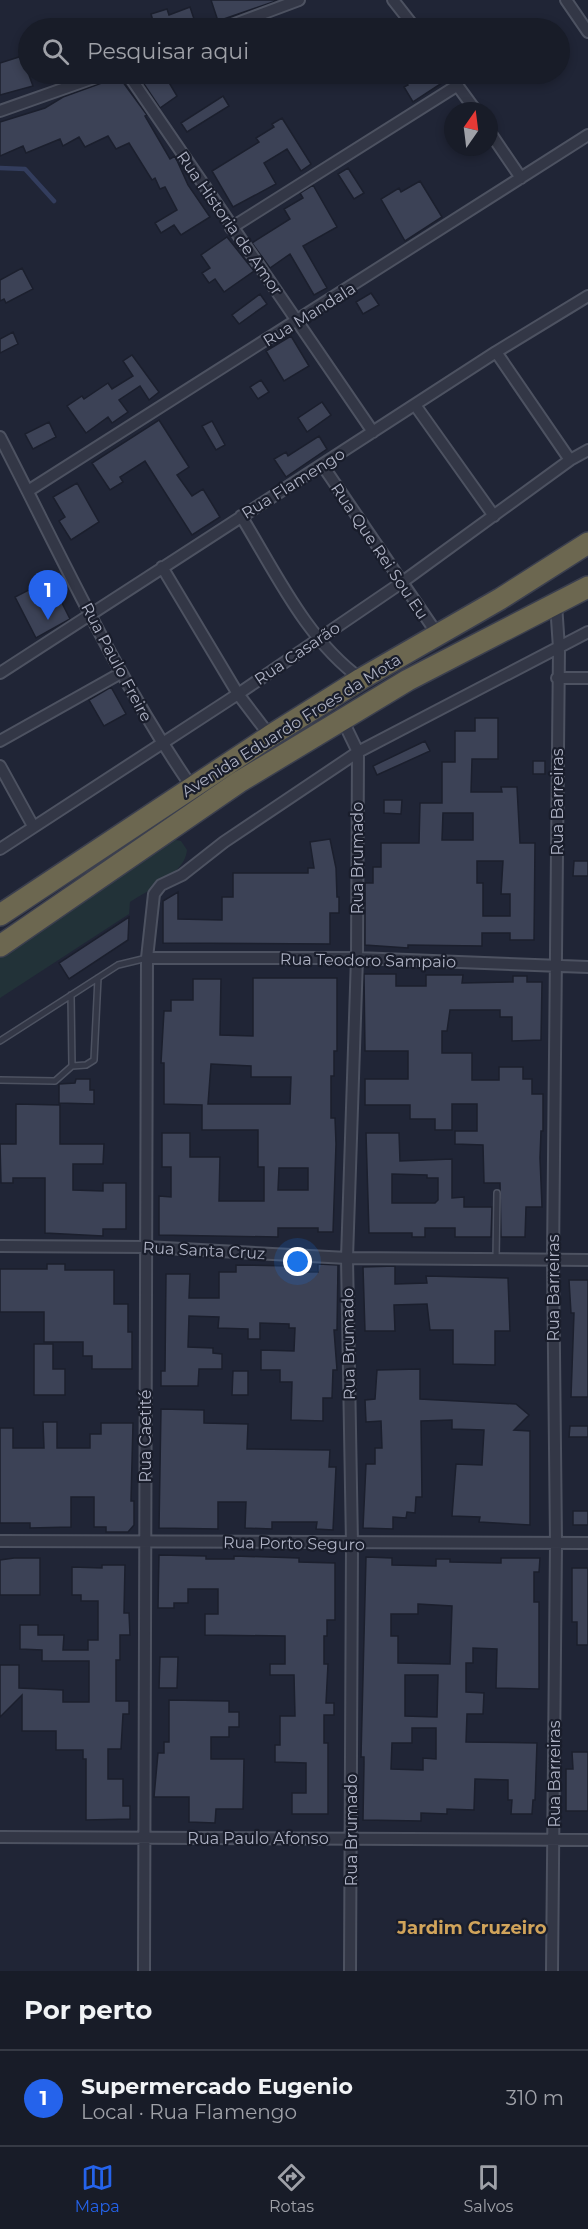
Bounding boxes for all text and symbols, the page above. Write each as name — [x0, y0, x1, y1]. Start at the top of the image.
search box — [18, 18, 570, 84]
icon: search — [39, 35, 72, 68]
text: Pesquisar aqui — [87, 38, 249, 65]
north arrow — [444, 102, 498, 156]
street label: Rua Historia de Amor — [173, 148, 286, 299]
street label: Rua Mandala — [259, 278, 359, 350]
street label: Rua Flamengo — [238, 444, 348, 523]
street label: Rua Que Rei Sou Eu — [327, 480, 432, 623]
pin: 1 — [28, 570, 68, 620]
street label: Rua Paulo Freire — [77, 600, 156, 725]
street label: Rua Casarão — [251, 618, 344, 689]
street label: Avenida Eduardo Froes da Mota — [178, 650, 404, 801]
street label: Rua Barreiras — [548, 748, 567, 855]
street label: Rua Brumado — [348, 802, 367, 914]
street label: Rua Teodoro Sampaio — [280, 949, 456, 972]
street label: Rua Barreiras — [544, 1234, 563, 1341]
street label: Rua Santa Cruz — [142, 1238, 266, 1263]
your location — [283, 1247, 312, 1276]
street label: Rua Brumado — [338, 1288, 359, 1400]
street label: Rua Caetité — [136, 1390, 155, 1482]
street label: Rua Porto Seguro — [223, 1533, 365, 1554]
street label: Rua Barreiras — [545, 1720, 564, 1827]
street label: Rua Brumado — [342, 1774, 361, 1886]
street label: Rua Paulo Afonso — [187, 1829, 329, 1848]
district label: Jardim Cruzeiro — [396, 1917, 547, 1939]
text: Por perto — [24, 1994, 152, 2026]
text: Supermercado Eugenio — [81, 2073, 353, 2100]
text: 1 — [40, 2086, 47, 2110]
text: 310 m — [506, 2086, 564, 2110]
text: Local · Rua Flamengo — [81, 2100, 297, 2124]
tab: Mapa — [75, 2161, 120, 2216]
tab: Rotas — [269, 2161, 314, 2216]
tab: Salvos — [463, 2161, 513, 2216]

